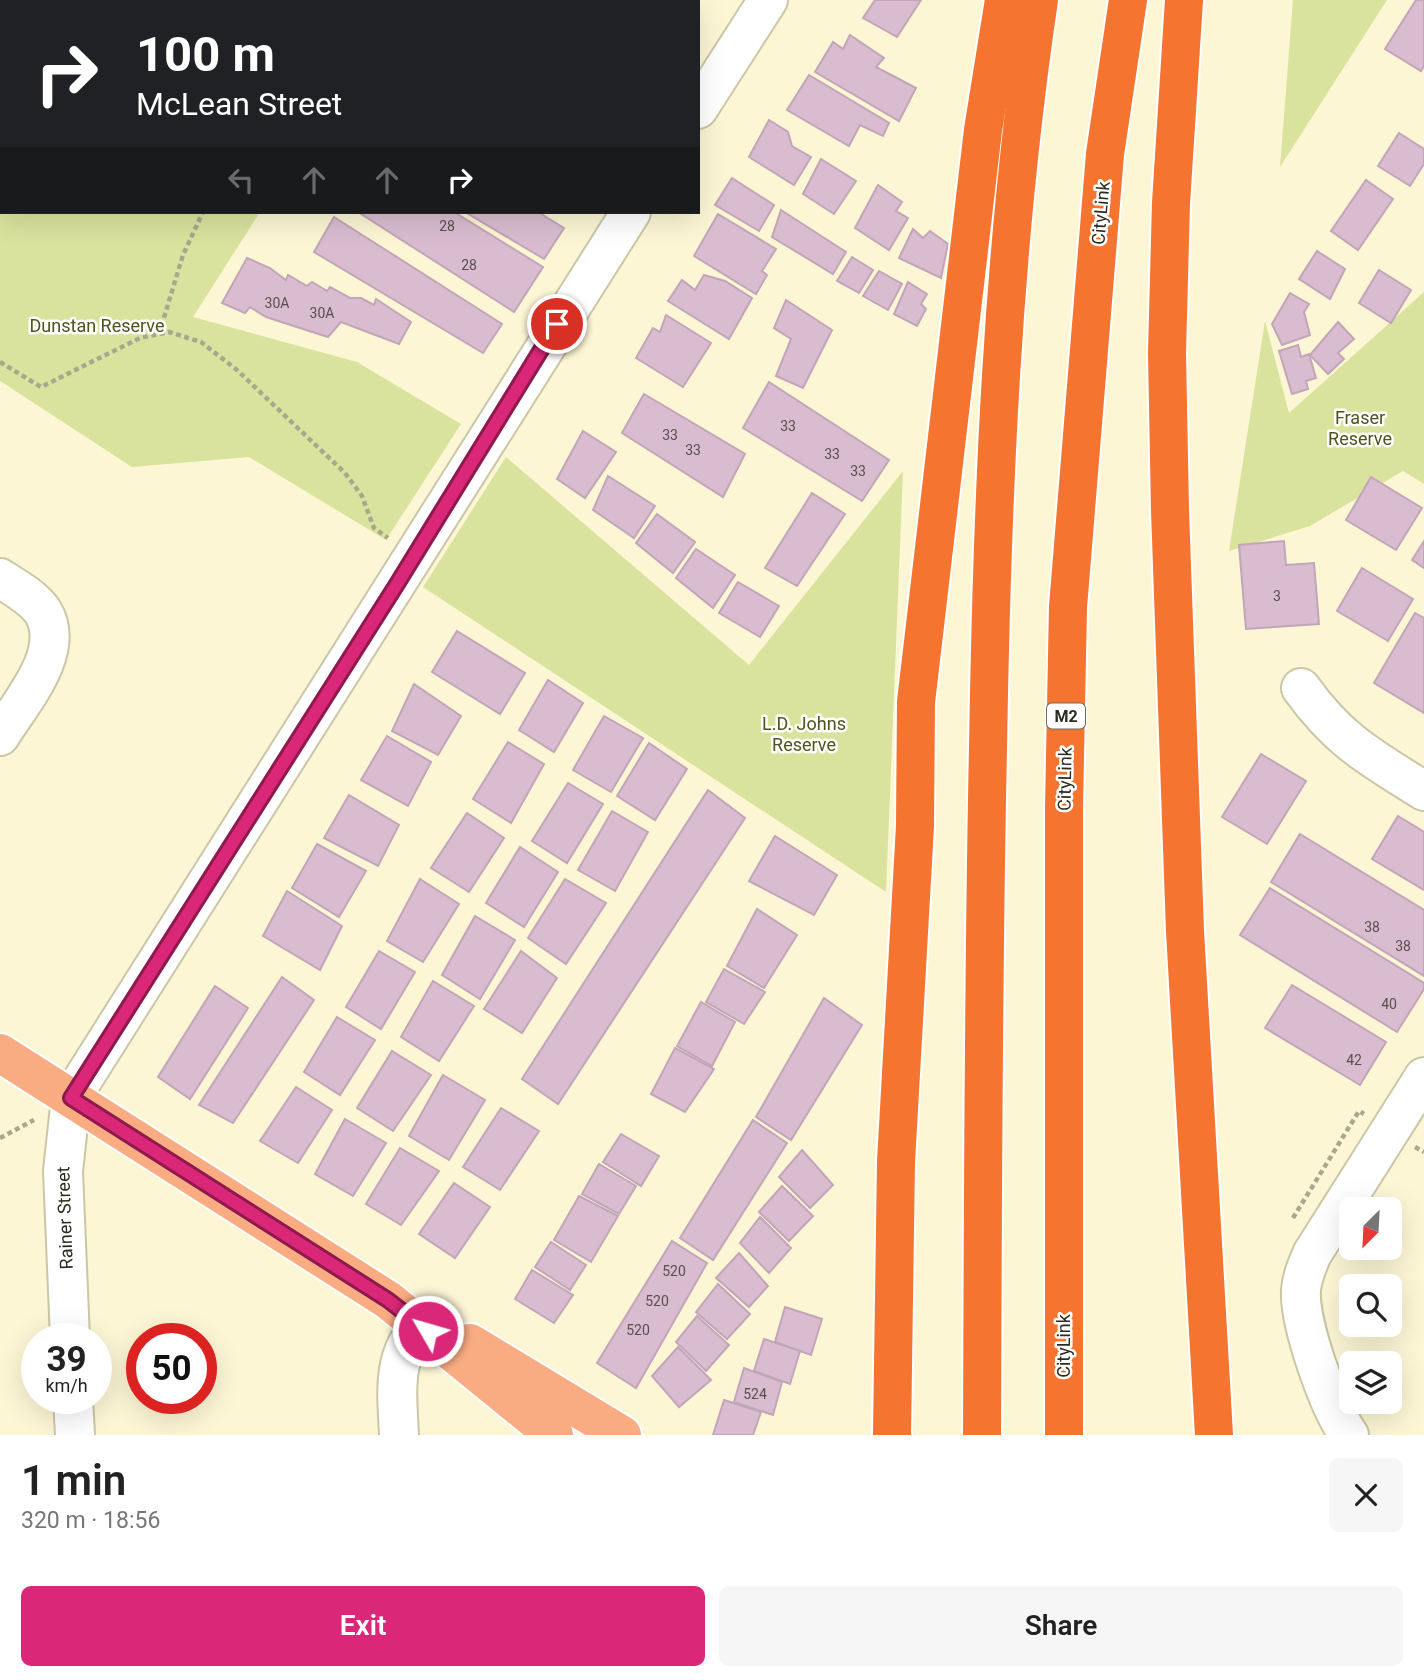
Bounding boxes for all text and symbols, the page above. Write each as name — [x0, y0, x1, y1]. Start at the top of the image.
text: 100 m — [136, 26, 275, 83]
icon: right — [21, 28, 112, 119]
text: McLean Street — [136, 85, 342, 123]
icon: left — [222, 161, 260, 199]
icon: ahead — [295, 161, 333, 199]
icon: ahead — [368, 161, 406, 199]
icon: right — [441, 161, 479, 199]
street label: CityLink — [1087, 179, 1114, 246]
house number: 28 — [439, 218, 455, 234]
house number: 28 — [461, 257, 477, 273]
pin — [527, 294, 587, 354]
house number: 30A — [265, 295, 289, 311]
house number: 30A — [310, 305, 334, 321]
icon: arrive — [538, 305, 576, 343]
park label: Dunstan Reserve — [30, 315, 164, 336]
park label: Fraser Reserve — [1328, 407, 1392, 449]
house number: 33 — [780, 418, 796, 434]
house number: 33 — [662, 427, 678, 443]
house number: 33 — [685, 442, 701, 458]
house number: 33 — [824, 446, 840, 462]
house number: 33 — [850, 463, 866, 479]
house number: 3 — [1273, 588, 1281, 604]
road number: M2 — [1047, 704, 1085, 729]
park label: L.D. Johns Reserve — [762, 713, 846, 755]
street label: CityLink — [1053, 746, 1076, 811]
house number: 38 — [1364, 919, 1380, 935]
house number: 38 — [1395, 938, 1411, 954]
house number: 40 — [1381, 996, 1397, 1012]
house number: 42 — [1346, 1052, 1362, 1068]
street label: Rainer Street — [52, 1166, 77, 1270]
north arrow — [1339, 1197, 1402, 1260]
map controls — [1339, 1197, 1402, 1414]
house number: 520 — [662, 1263, 686, 1279]
button: search — [1339, 1274, 1402, 1337]
house number: 520 — [645, 1293, 669, 1309]
position arrow — [391, 1294, 465, 1368]
street label: CityLink — [1053, 1313, 1074, 1378]
house number: 520 — [626, 1322, 650, 1338]
speed limit sign: 50 — [126, 1323, 217, 1414]
text: 39 — [46, 1339, 87, 1380]
button: layers — [1339, 1351, 1402, 1414]
text: km/h — [45, 1375, 88, 1396]
house number: 524 — [743, 1386, 767, 1402]
text: 1 min — [21, 1456, 126, 1505]
button: close — [1329, 1458, 1403, 1532]
text: 320 m · 18:56 — [21, 1507, 160, 1534]
button: Exit — [21, 1586, 705, 1666]
button: Share — [719, 1586, 1403, 1666]

